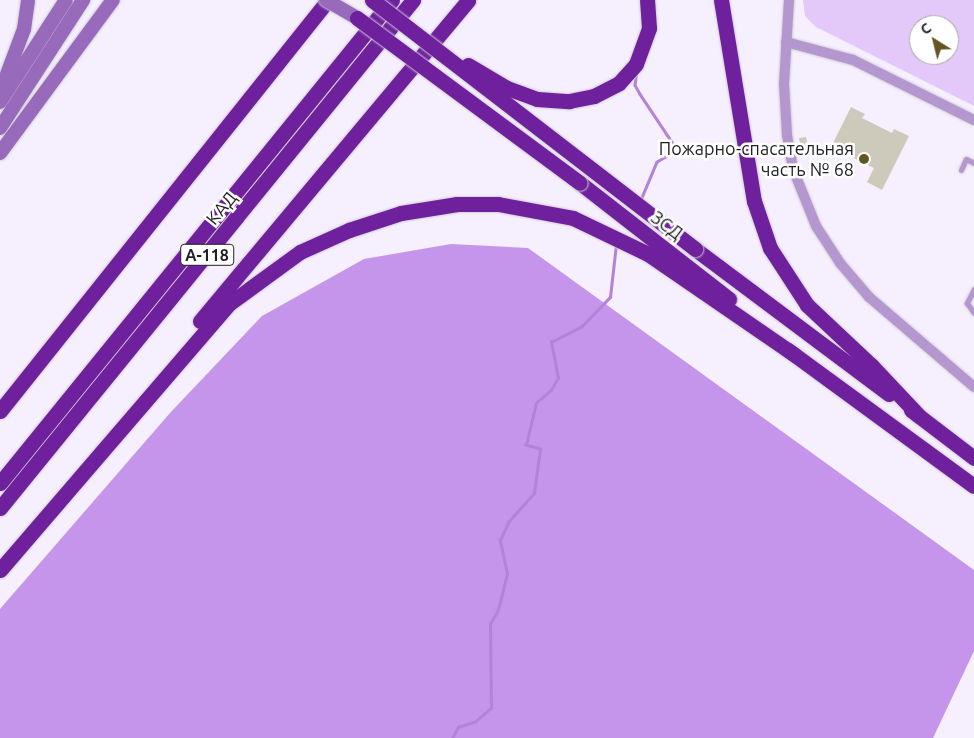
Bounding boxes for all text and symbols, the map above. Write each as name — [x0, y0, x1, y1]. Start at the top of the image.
north arrow — [909, 15, 959, 65]
text: С — [917, 20, 934, 38]
place label: Пожарно-спасательная часть № 68 — [659, 138, 854, 180]
marker: Пожарно-спасательная часть № 68 — [858, 153, 870, 165]
street label: КАД — [201, 187, 241, 229]
street label: ЗСД — [647, 206, 687, 244]
road number: А-118 — [180, 242, 234, 268]

